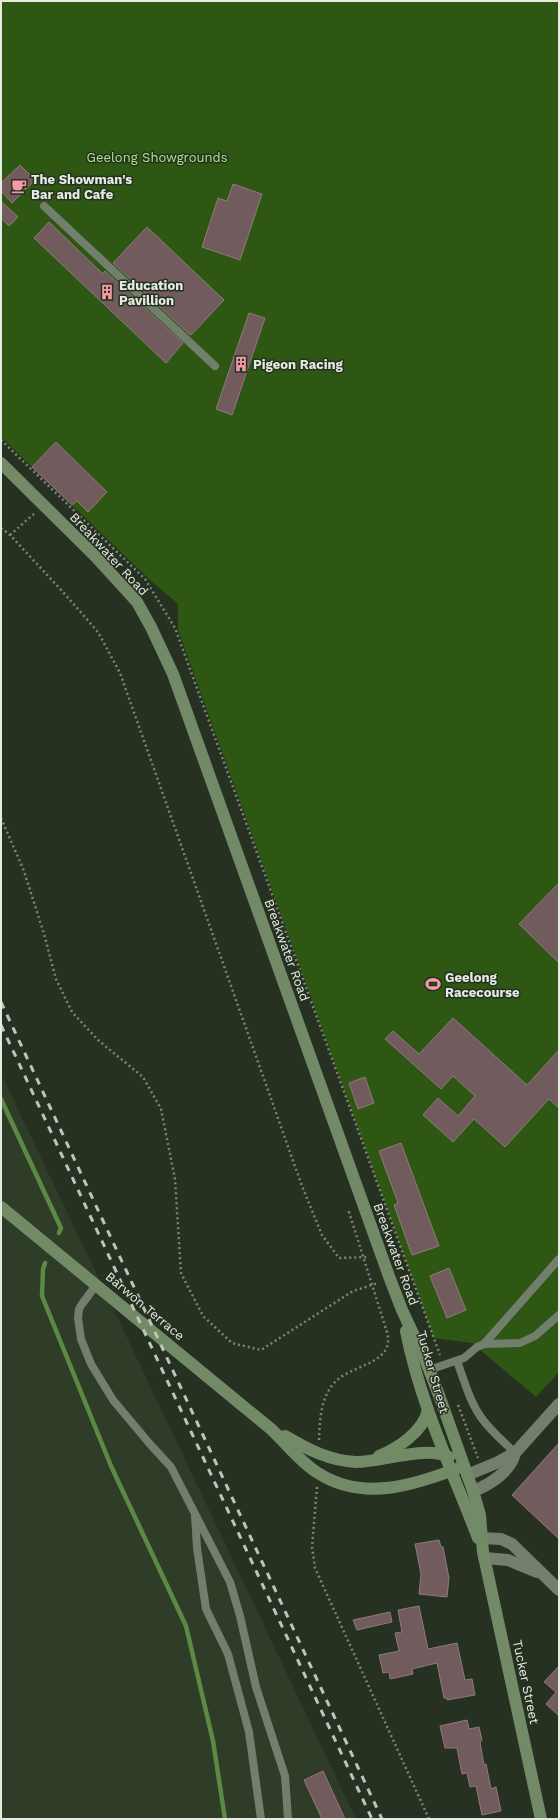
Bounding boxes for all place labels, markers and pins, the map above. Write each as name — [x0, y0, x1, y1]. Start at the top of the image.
place label: The Showman's Bar and Cafe — [31, 172, 132, 202]
cafe icon: The Showman's Bar and Cafe — [10, 177, 28, 195]
place label: Education Pavillion — [119, 278, 183, 308]
building icon: Education Pavillion — [98, 283, 116, 301]
building icon: Pigeon Racing — [232, 355, 250, 373]
place label: Pigeon Racing — [253, 357, 343, 372]
place label: Geelong Racecourse — [445, 970, 520, 1000]
sports icon: Geelong Racecourse — [424, 975, 442, 993]

